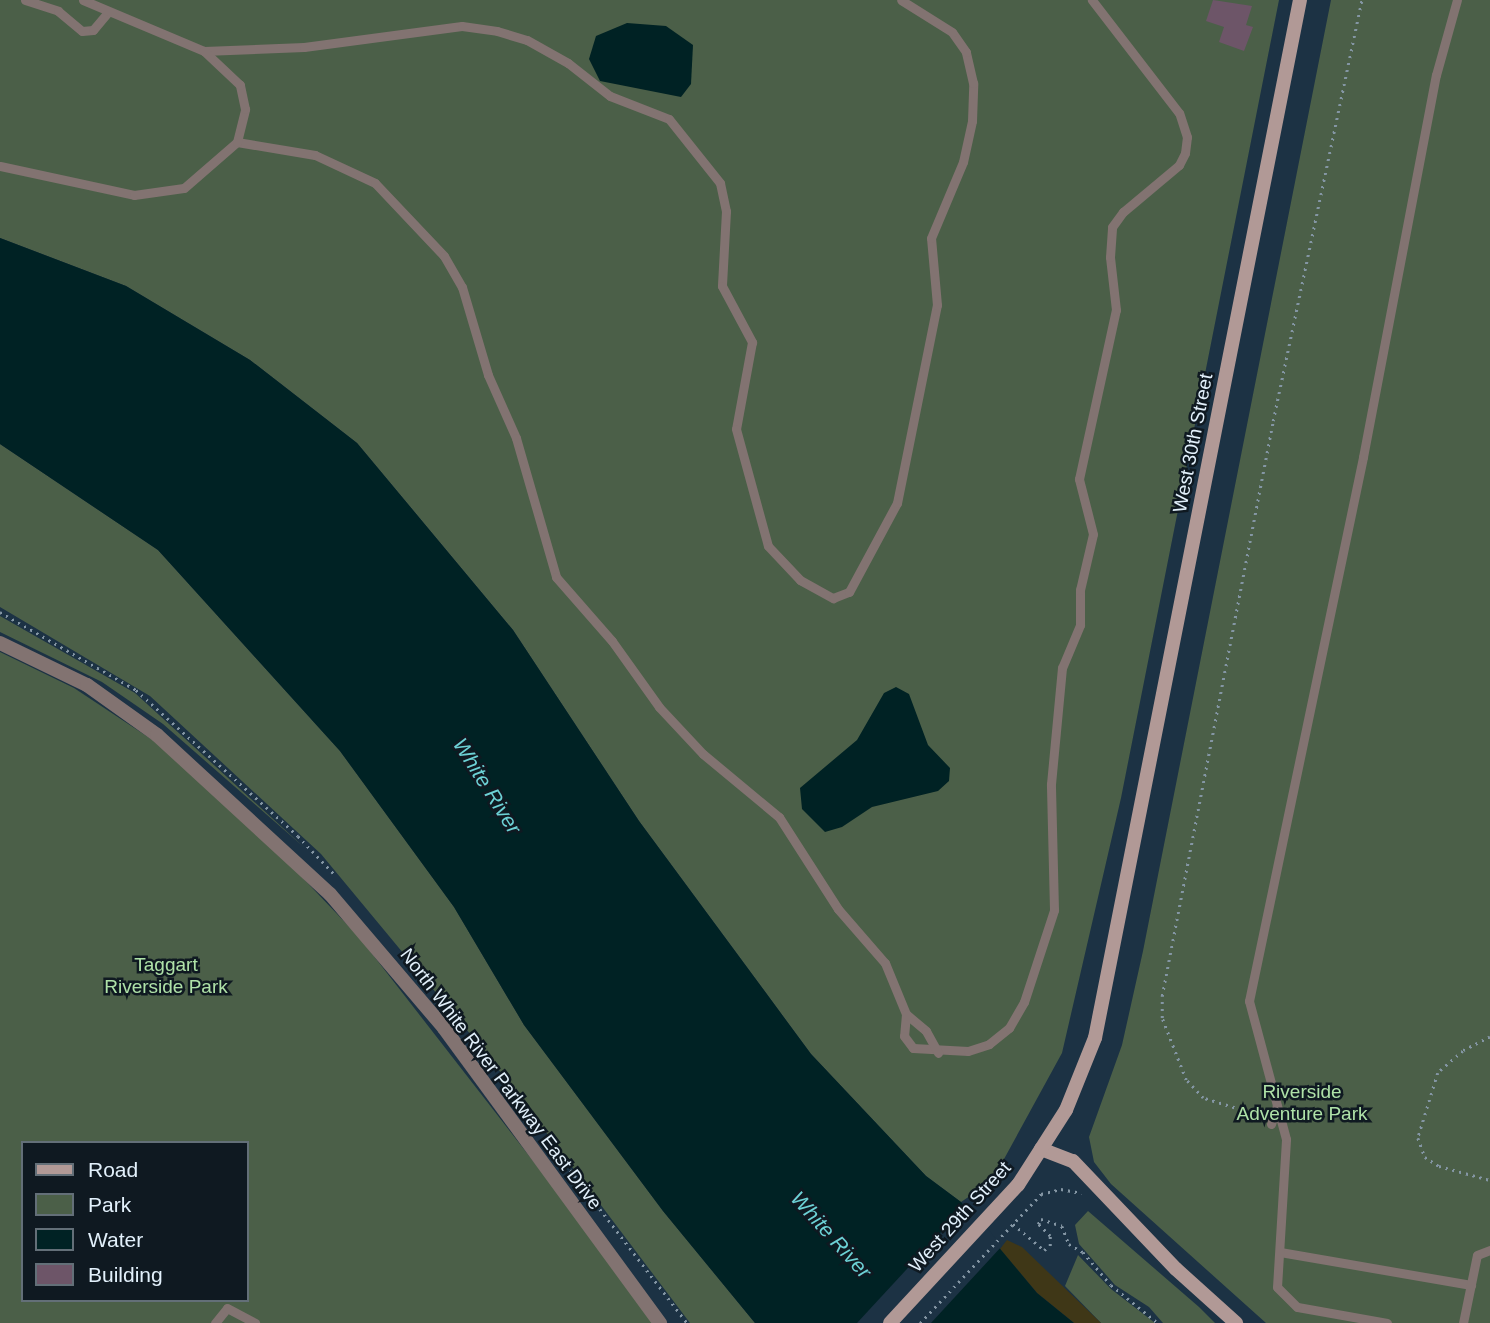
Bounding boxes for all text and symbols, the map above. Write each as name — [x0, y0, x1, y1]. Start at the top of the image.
street label: West 30th Street — [1168, 372, 1218, 514]
water label: White River — [448, 733, 526, 839]
street label: North White River Parkway East Drive — [395, 944, 607, 1214]
park label: Taggart Riverside Park — [104, 954, 228, 998]
park label: Riverside Adventure Park — [1237, 1081, 1367, 1125]
legend — [21, 1141, 248, 1302]
street label: West 29th Street — [904, 1157, 1016, 1277]
text: Road — [88, 1158, 138, 1181]
water label: White River — [785, 1186, 877, 1284]
text: Park — [88, 1193, 131, 1216]
text: Water — [88, 1228, 143, 1251]
text: Building — [88, 1263, 163, 1286]

